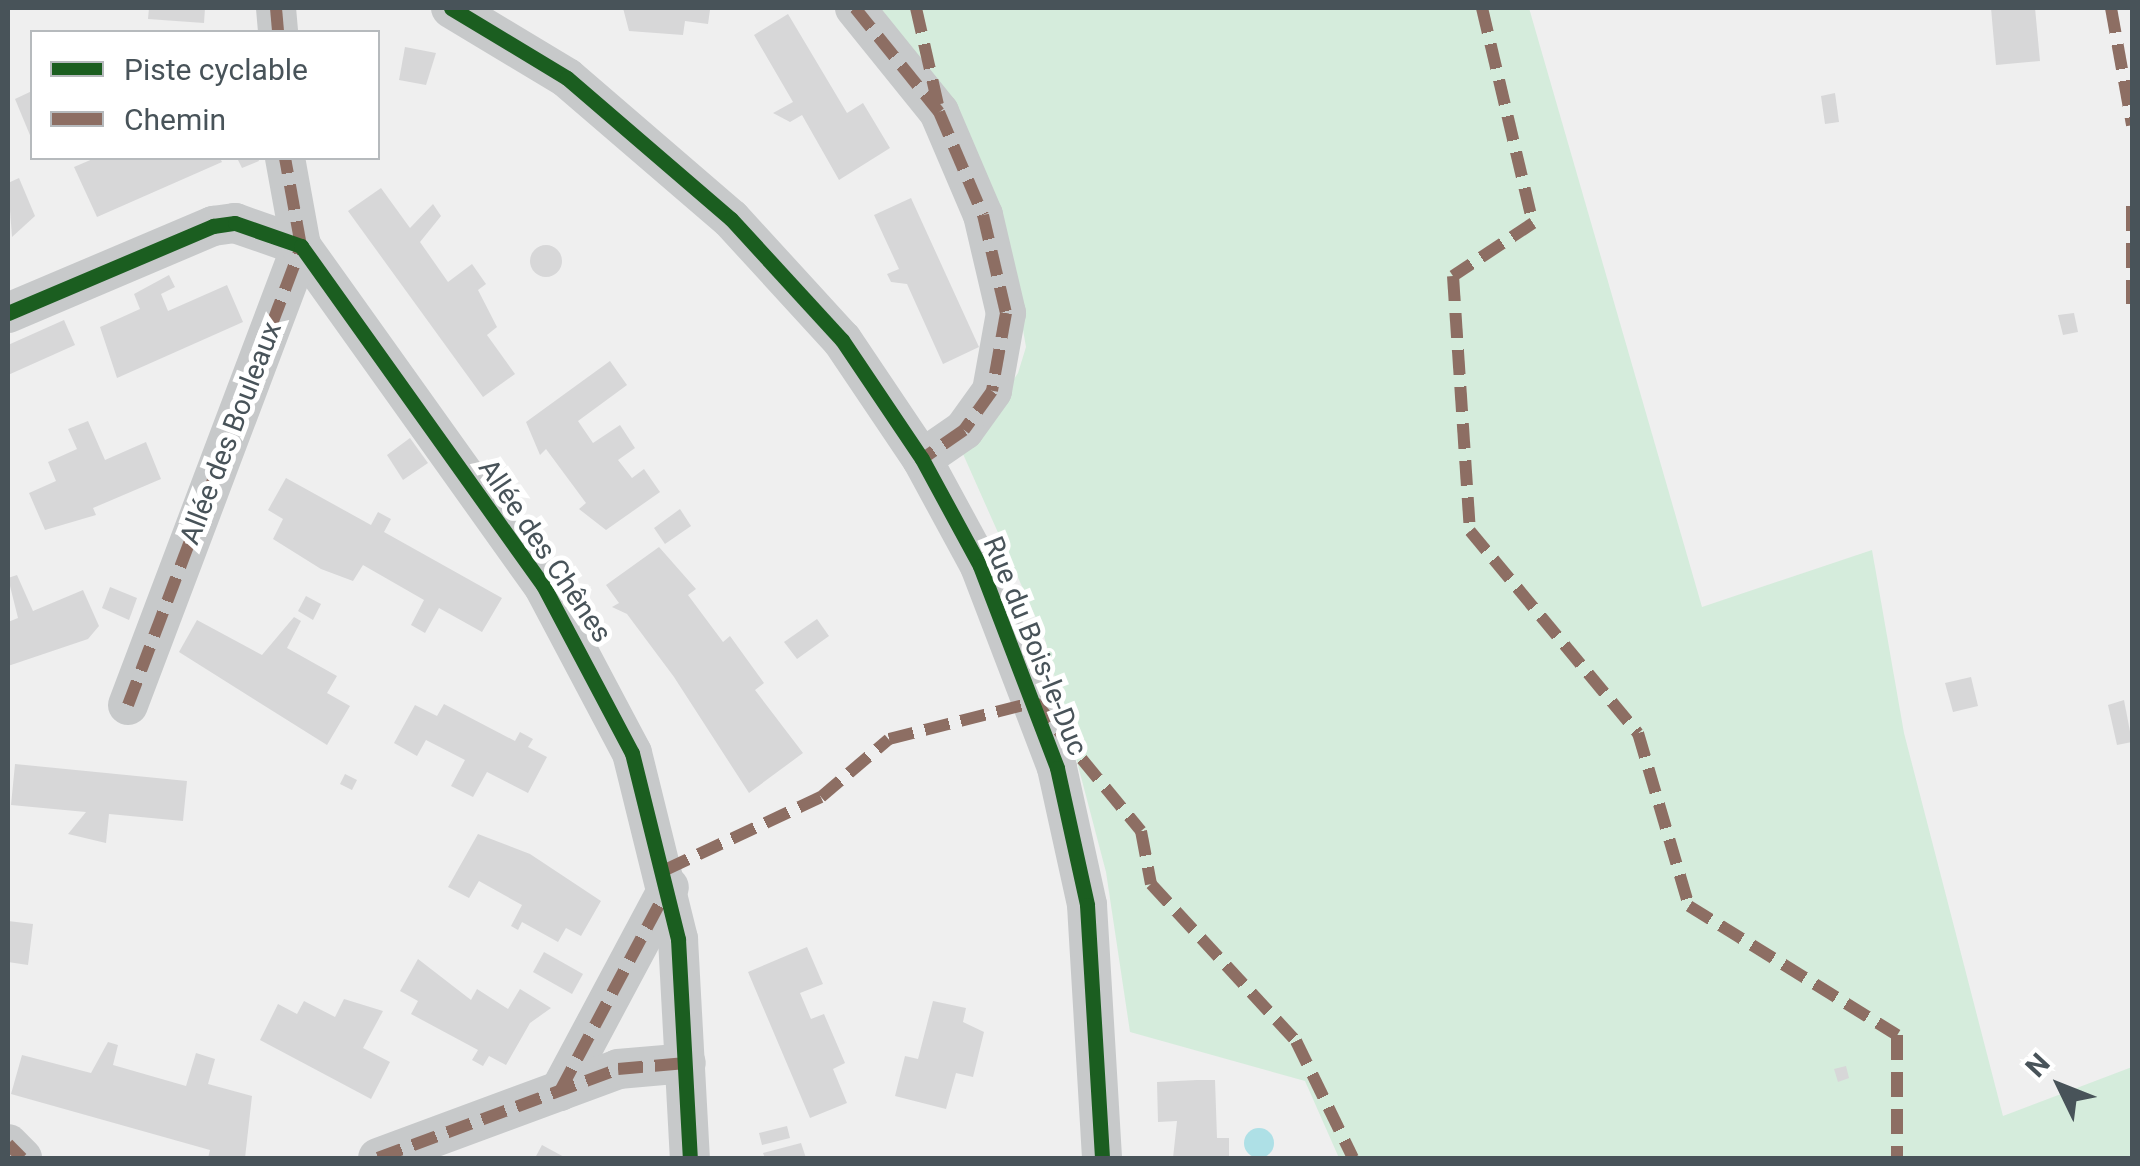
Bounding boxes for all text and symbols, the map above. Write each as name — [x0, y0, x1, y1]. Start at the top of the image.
legend — [30, 30, 380, 160]
text: Piste cyclable — [124, 52, 308, 87]
text: Chemin — [124, 102, 226, 137]
street label: Allée des Bouleaux — [173, 317, 289, 549]
street label: Allée des Chênes — [471, 453, 619, 649]
street label: Rue du Bois-le-Duc — [976, 532, 1094, 760]
north arrow — [2010, 1036, 2110, 1136]
text: N — [2019, 1047, 2056, 1084]

